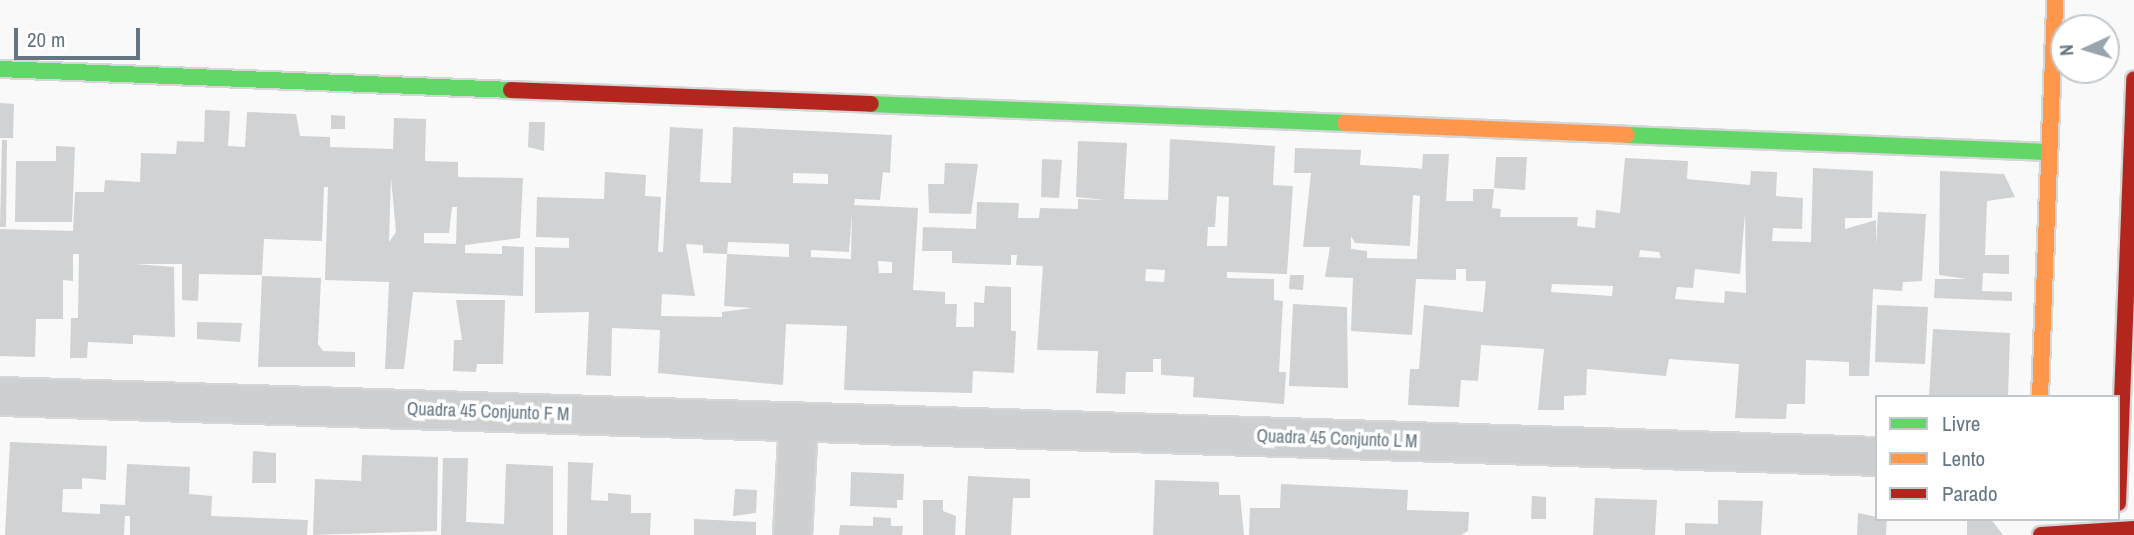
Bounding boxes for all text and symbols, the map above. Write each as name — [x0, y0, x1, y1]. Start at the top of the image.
scale bar — [18, 14, 144, 58]
north arrow — [2050, 14, 2120, 84]
text: 20 m — [27, 25, 65, 54]
text: N — [2053, 44, 2079, 57]
legend — [1875, 395, 2120, 521]
street label: Quadra 45 Conjunto F M — [406, 398, 570, 426]
text: Livre — [1942, 409, 1980, 438]
street label: Quadra 45 Conjunto L M — [1256, 425, 1418, 453]
text: Lento — [1942, 444, 1985, 473]
text: Parado — [1942, 479, 1998, 508]

